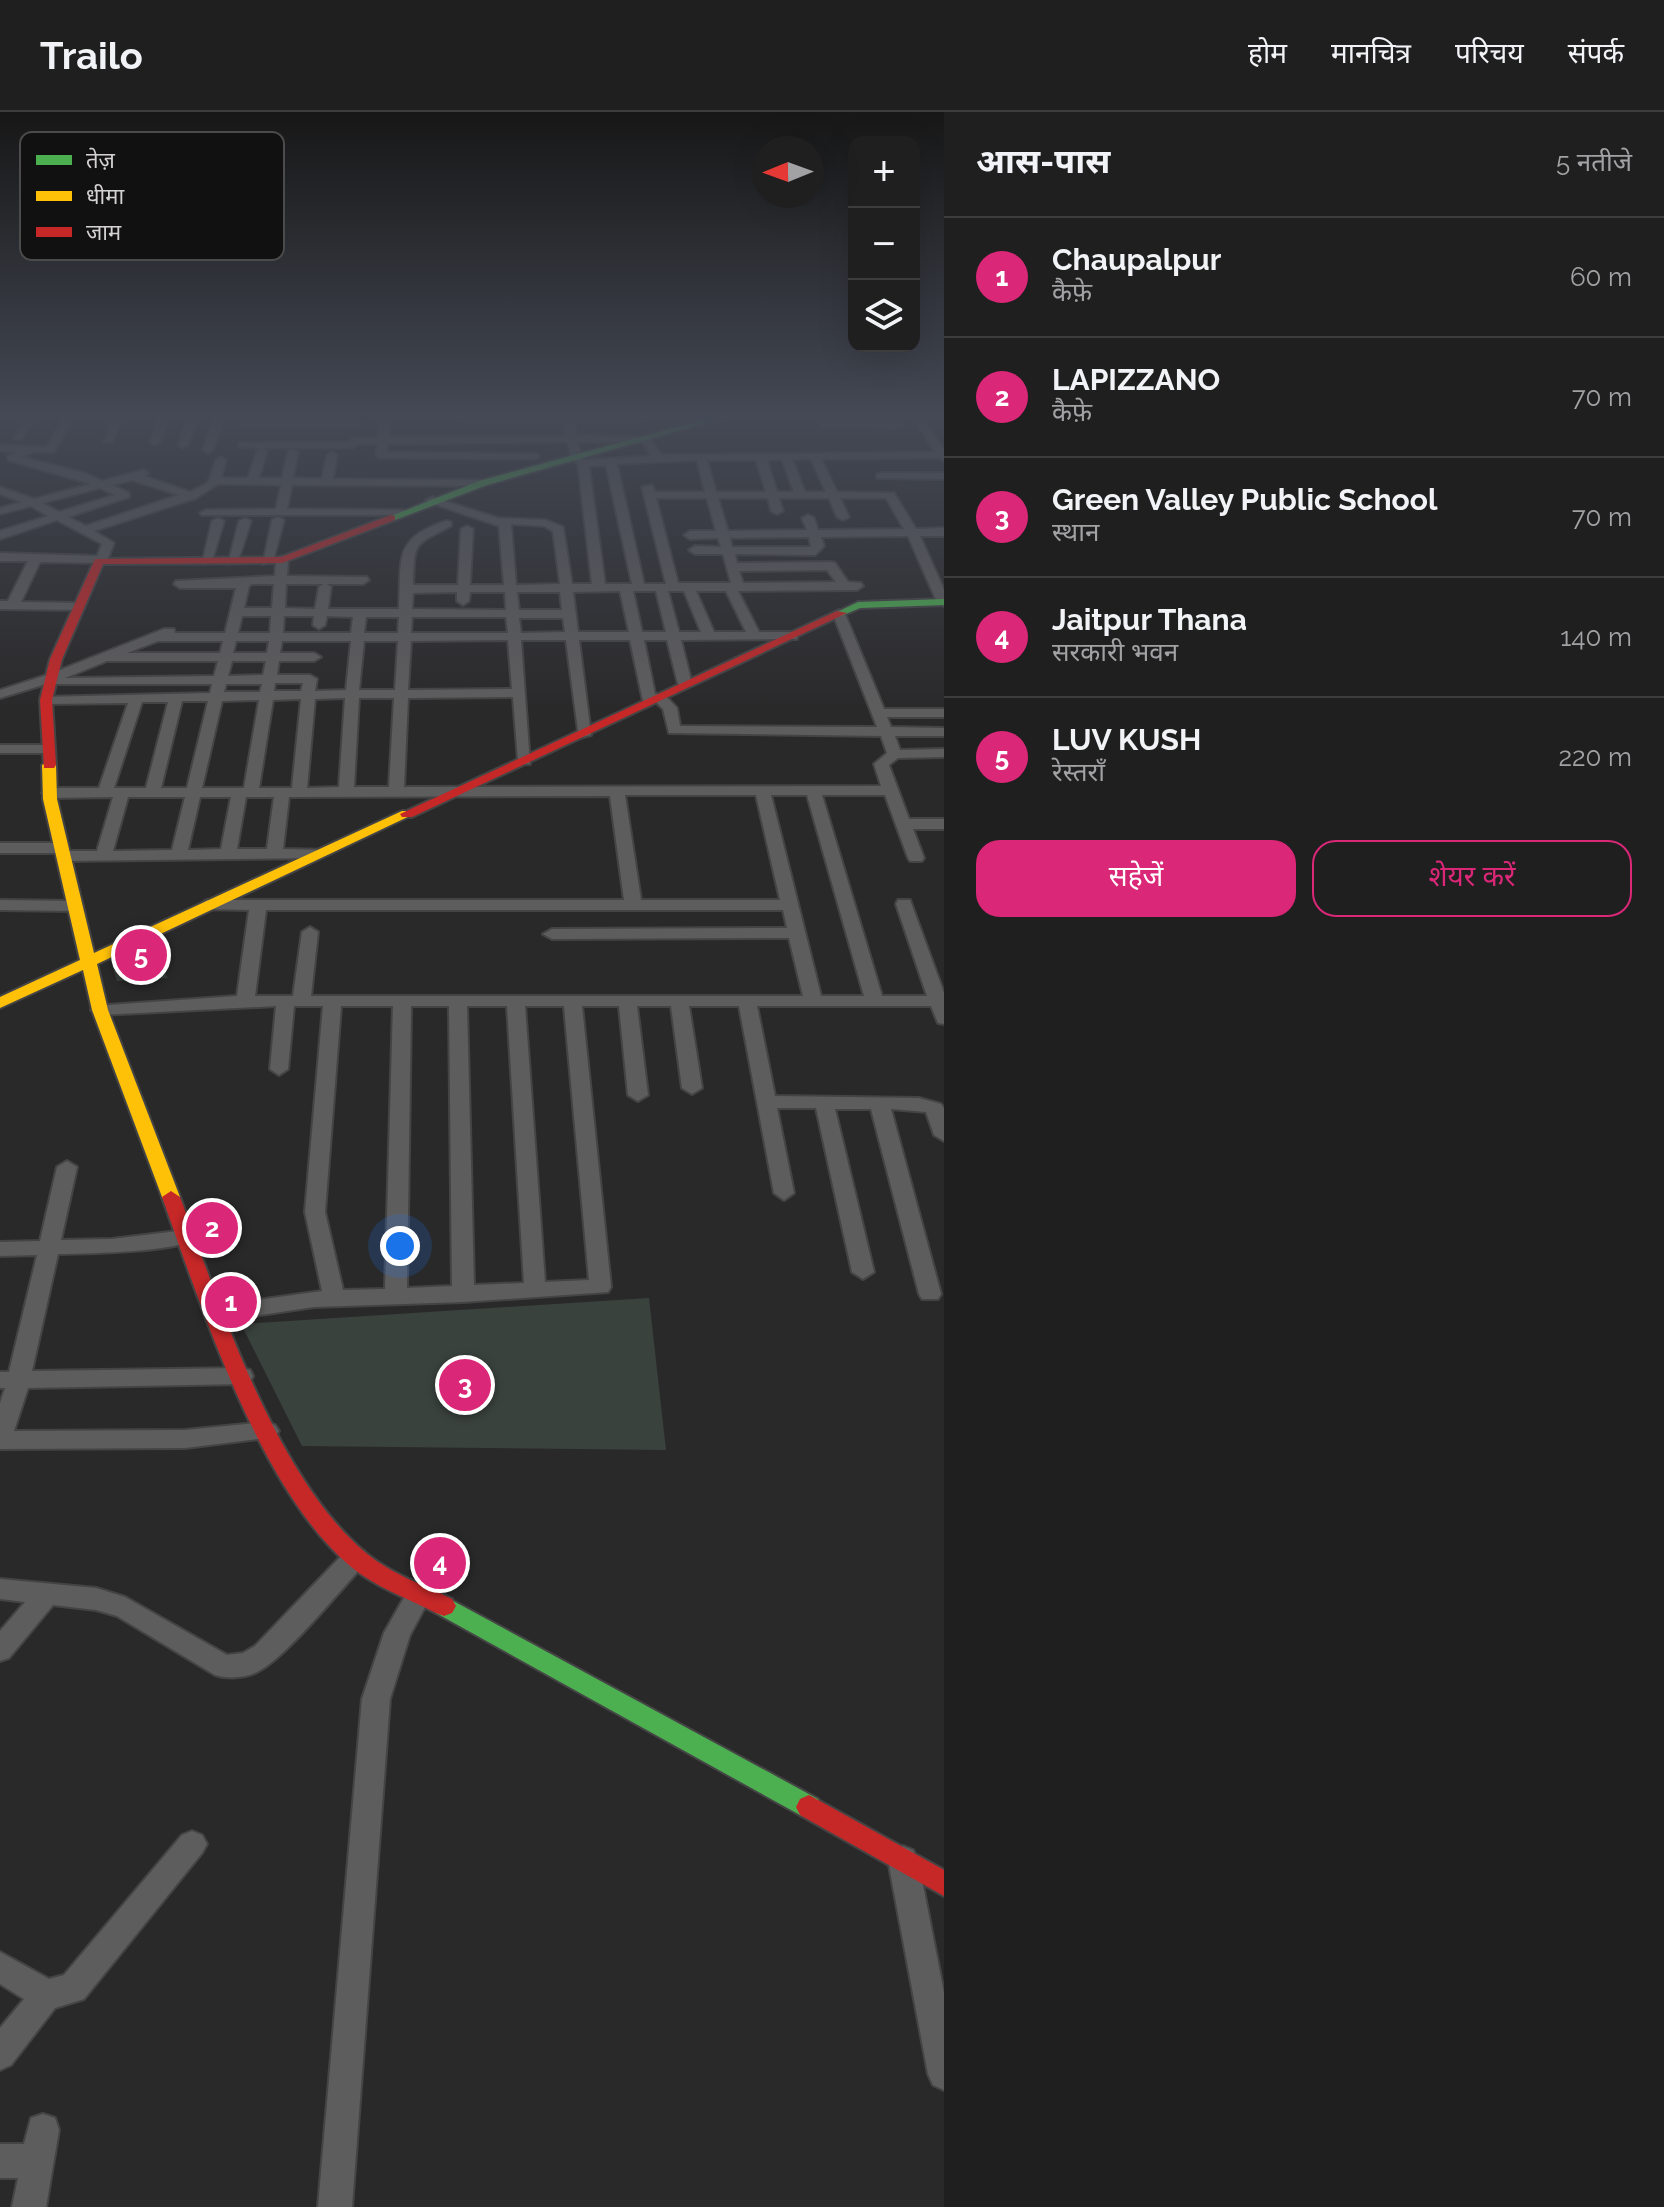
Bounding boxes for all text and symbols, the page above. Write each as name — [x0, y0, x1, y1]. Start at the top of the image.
text: Trailo — [40, 33, 143, 78]
text: होम — [1248, 37, 1287, 70]
text: मानचित्र — [1331, 37, 1411, 70]
text: परिचय — [1455, 37, 1524, 70]
text: संपर्क — [1568, 37, 1624, 70]
legend — [20, 132, 284, 260]
north arrow — [752, 136, 824, 208]
map controls — [848, 136, 920, 352]
button: + — [848, 136, 920, 208]
text: आस-पास — [976, 141, 1110, 181]
text: तेज़ — [86, 147, 116, 173]
text: 5 नतीजे — [1556, 147, 1632, 177]
text: धीमा — [86, 183, 124, 209]
button: − — [848, 208, 920, 280]
text: जाम — [86, 219, 122, 245]
text: Chaupalpur — [1052, 242, 1221, 277]
text: 1 — [996, 262, 1008, 292]
text: 60 m — [1570, 262, 1632, 292]
text: कैफ़े — [1052, 277, 1092, 307]
button: layers — [848, 280, 920, 352]
text: LAPIZZANO — [1052, 362, 1220, 397]
text: 2 — [995, 382, 1009, 412]
text: 70 m — [1572, 382, 1632, 412]
text: कैफ़े — [1052, 397, 1092, 427]
text: Green Valley Public School — [1052, 482, 1437, 517]
text: 3 — [995, 502, 1009, 532]
text: 70 m — [1572, 502, 1632, 532]
text: स्थान — [1052, 517, 1099, 547]
text: Jaitpur Thana — [1052, 602, 1247, 637]
text: 4 — [995, 622, 1009, 652]
text: 140 m — [1560, 622, 1632, 652]
text: सरकारी भवन — [1052, 637, 1178, 667]
text: LUV KUSH — [1052, 722, 1201, 757]
text: 5 — [995, 742, 1009, 772]
text: 220 m — [1558, 742, 1632, 772]
text: रेस्तराँ — [1052, 757, 1105, 787]
button: सहेजें — [976, 840, 1296, 917]
button: शेयर करें — [1312, 840, 1632, 917]
pin: 5 — [115, 925, 167, 985]
pin: 2 — [186, 1198, 238, 1258]
your location — [380, 1226, 420, 1266]
pin: 1 — [205, 1272, 257, 1332]
pin: 3 — [439, 1355, 491, 1415]
pin: 4 — [414, 1533, 466, 1593]

